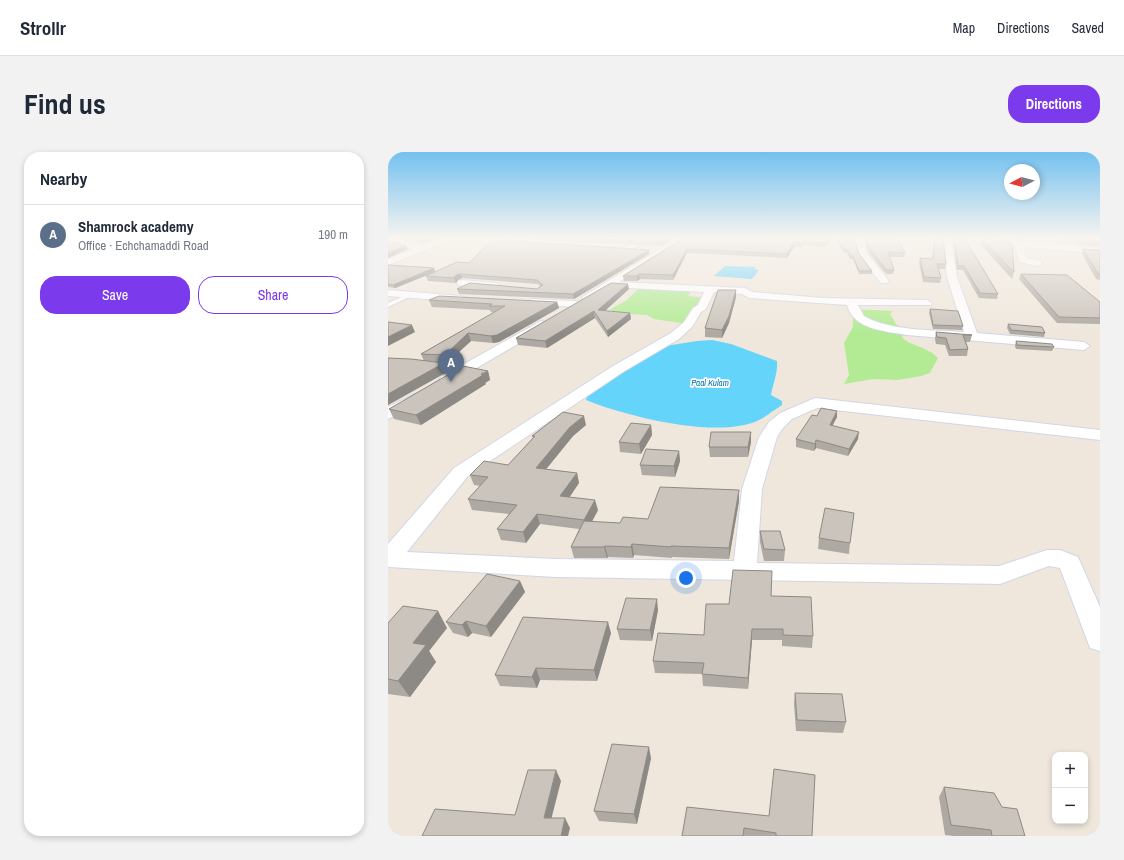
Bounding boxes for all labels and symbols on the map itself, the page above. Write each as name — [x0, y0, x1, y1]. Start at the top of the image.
north arrow — [1004, 164, 1040, 200]
pin: A — [438, 349, 464, 382]
water label: Paal Kulam — [691, 377, 729, 389]
your location — [676, 568, 696, 588]

